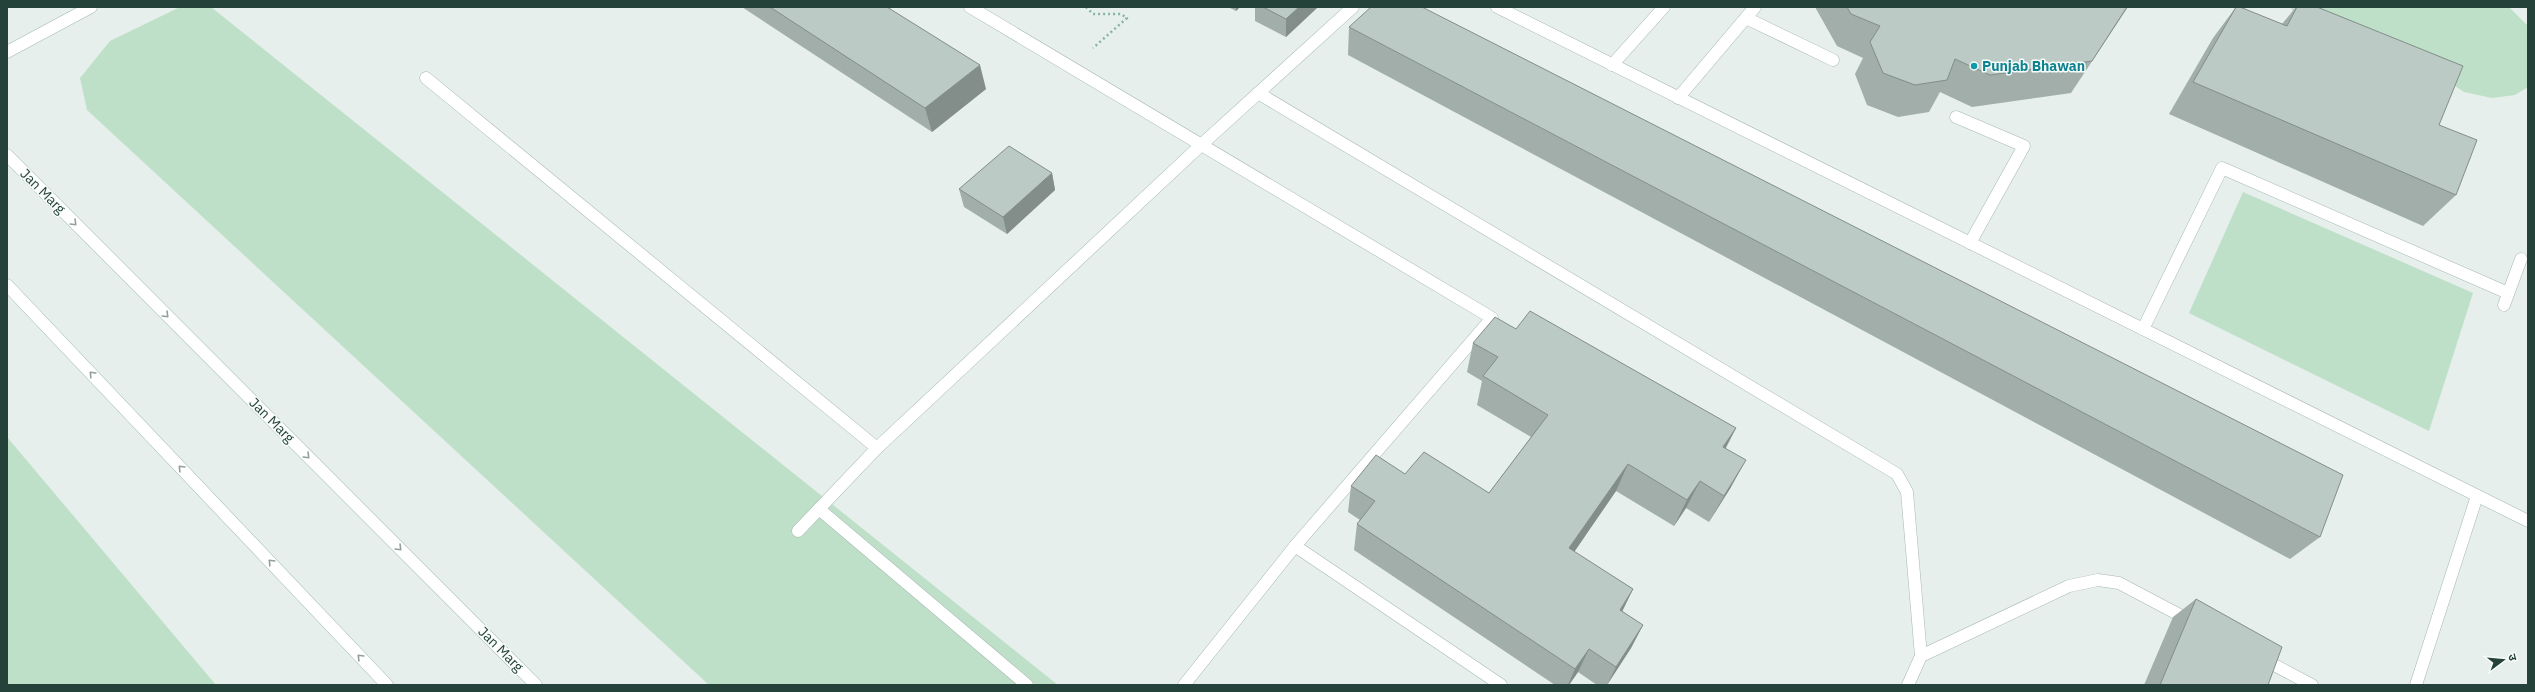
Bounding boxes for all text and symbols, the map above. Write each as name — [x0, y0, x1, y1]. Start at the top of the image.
place label: Punjab Bhawan — [1982, 57, 2085, 75]
marker: Punjab Bhawan — [1969, 61, 1979, 71]
street label: Jan Marg — [17, 165, 70, 218]
one-way arrow — [69, 218, 77, 226]
one-way arrow — [161, 310, 169, 317]
one-way arrow — [89, 371, 96, 379]
street label: Jan Marg — [246, 394, 299, 447]
one-way arrow — [302, 451, 310, 459]
one-way arrow — [178, 465, 186, 473]
one-way arrow — [394, 543, 402, 551]
one-way arrow — [268, 560, 275, 567]
street label: Jan Marg — [475, 623, 528, 676]
north arrow — [2483, 640, 2523, 680]
text: उ — [2505, 652, 2520, 663]
one-way arrow — [357, 654, 365, 662]

